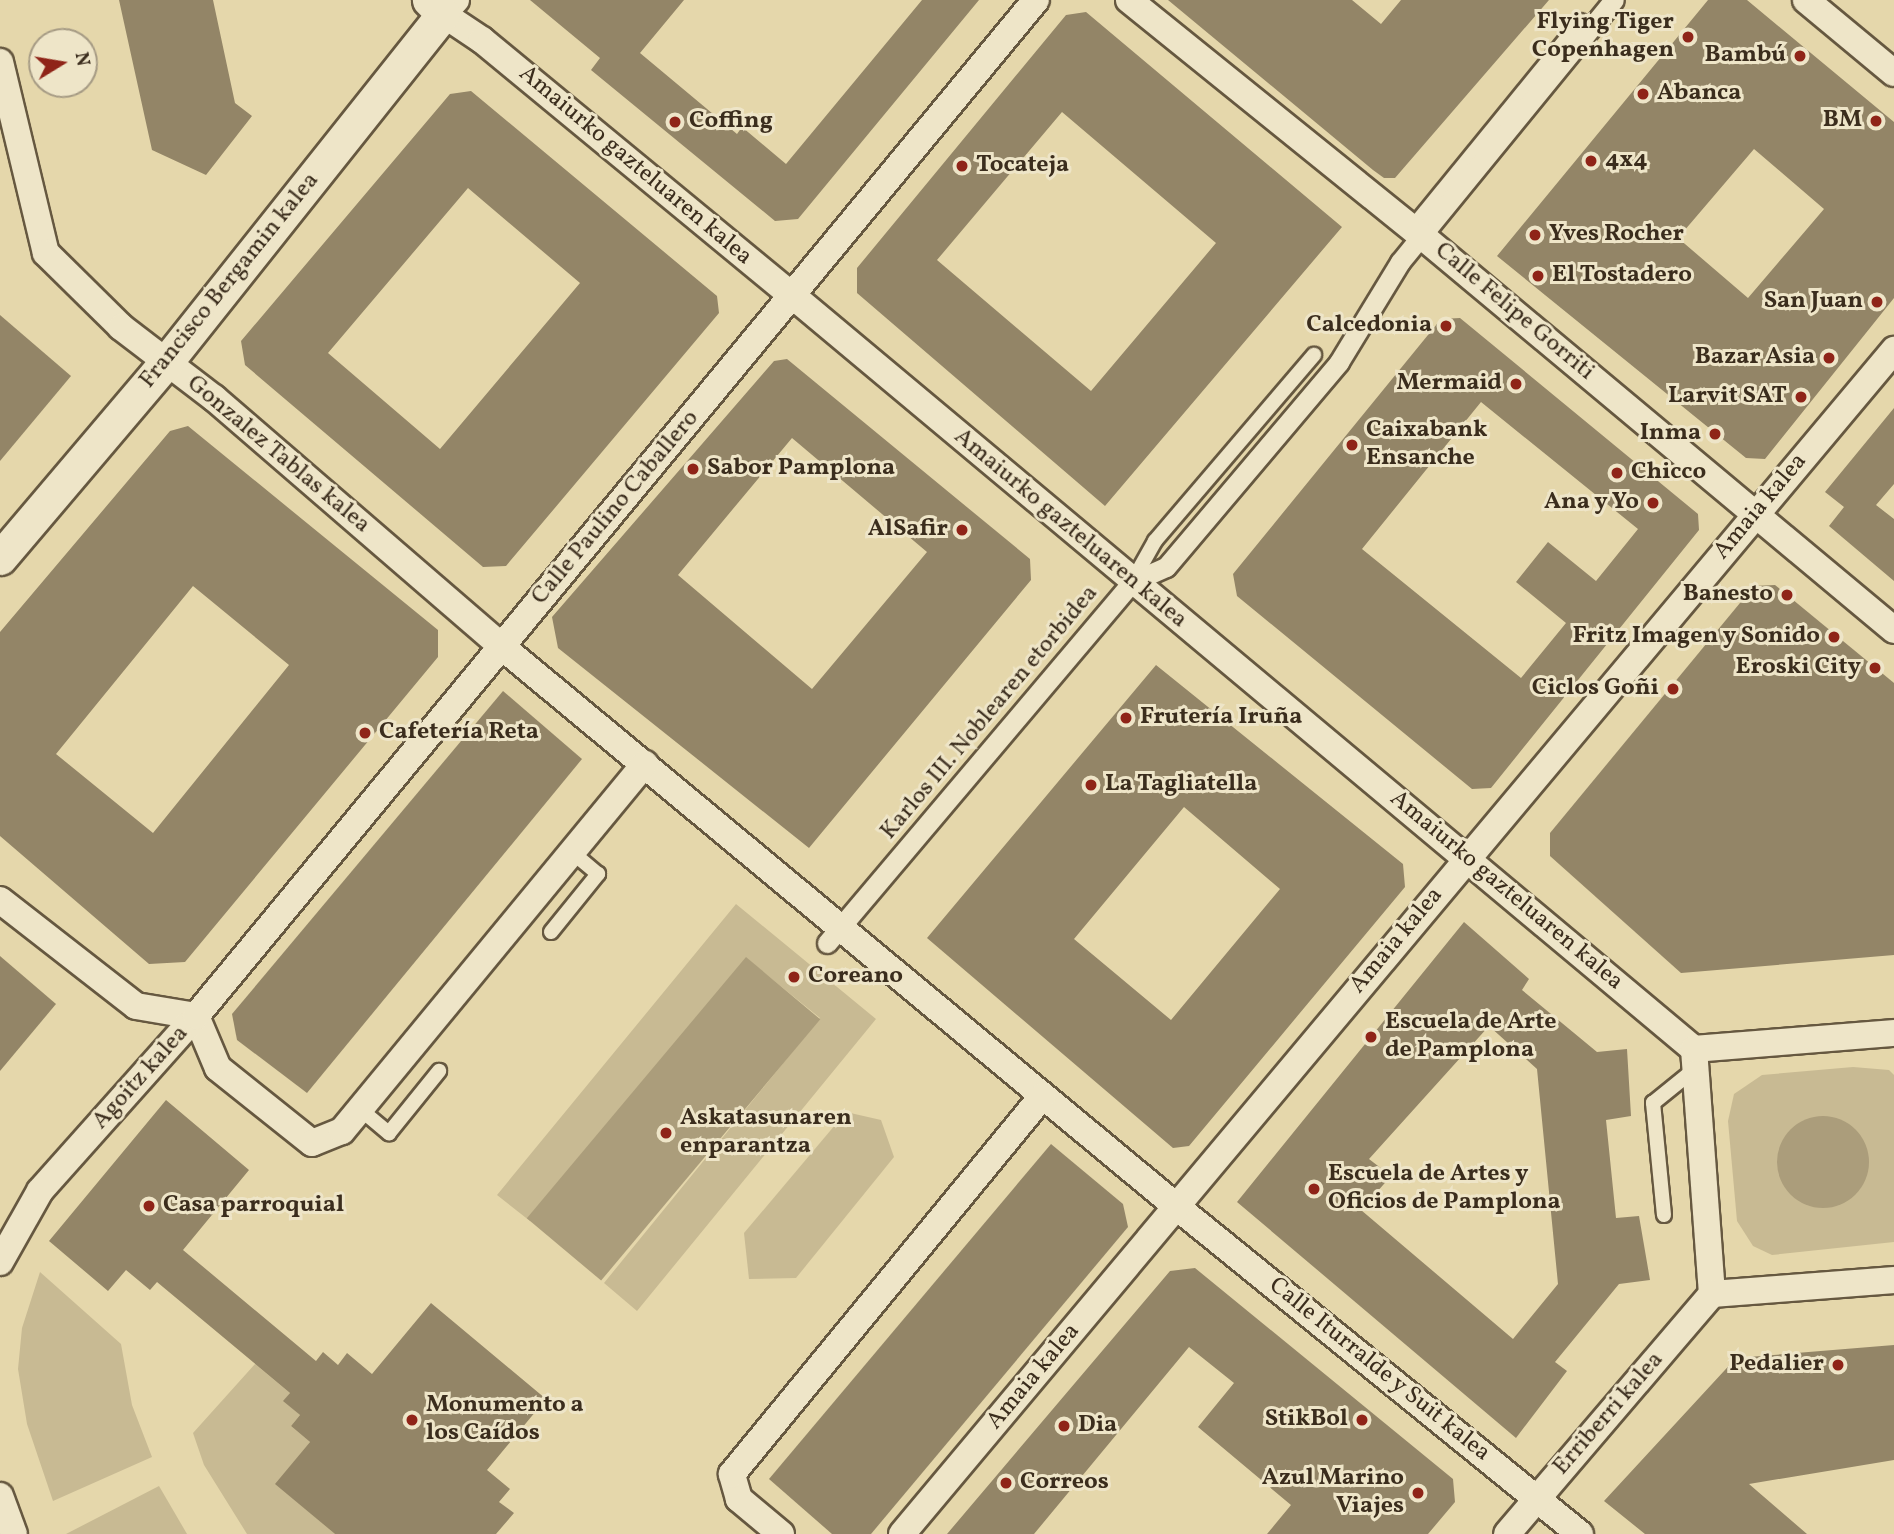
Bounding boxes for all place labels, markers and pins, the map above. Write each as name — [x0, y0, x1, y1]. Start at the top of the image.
place label: Flying Tiger Copenhagen — [1532, 9, 1674, 65]
marker: Flying Tiger Copenhagen — [1680, 29, 1696, 45]
place label: Bambú — [1705, 42, 1786, 70]
marker: Bambú — [1792, 48, 1808, 64]
place label: Abanca — [1657, 80, 1741, 108]
marker: Abanca — [1635, 86, 1651, 102]
place label: BM — [1823, 107, 1862, 135]
place label: Coffing — [689, 108, 773, 136]
marker: BM — [1868, 113, 1884, 129]
marker: Coffing — [667, 114, 683, 130]
place label: 4x4 — [1605, 147, 1648, 175]
place label: Tocateja — [976, 152, 1069, 180]
marker: 4x4 — [1583, 153, 1599, 169]
marker: Tocateja — [954, 158, 970, 174]
place label: Yves Rocher — [1549, 221, 1684, 249]
marker: Yves Rocher — [1527, 227, 1543, 243]
place label: El Tostadero — [1552, 262, 1692, 290]
marker: El Tostadero — [1530, 268, 1546, 284]
place label: San Juan — [1764, 288, 1863, 316]
marker: San Juan — [1869, 294, 1885, 310]
place label: Calcedonia — [1306, 312, 1432, 340]
marker: Calcedonia — [1438, 318, 1454, 334]
place label: Bazar Asia — [1695, 344, 1815, 372]
marker: Bazar Asia — [1821, 350, 1837, 366]
place label: Mermaid — [1397, 370, 1502, 398]
marker: Mermaid — [1508, 376, 1524, 392]
place label: Larvit SAT — [1668, 383, 1787, 411]
marker: Larvit SAT — [1793, 389, 1809, 405]
place label: Caixabank Ensanche — [1366, 417, 1488, 473]
place label: Inma — [1640, 420, 1701, 448]
marker: Inma — [1707, 426, 1723, 442]
marker: Caixabank Ensanche — [1344, 437, 1360, 453]
place label: Sabor Pamplona — [707, 455, 895, 483]
place label: Chicco — [1631, 459, 1706, 487]
marker: Sabor Pamplona — [685, 461, 701, 477]
marker: Chicco — [1609, 465, 1625, 481]
place label: Ana y Yo — [1543, 489, 1639, 517]
marker: Ana y Yo — [1645, 495, 1661, 511]
place label: AlSafir — [868, 516, 948, 544]
marker: AlSafir — [954, 522, 970, 538]
place label: Banesto — [1683, 581, 1773, 609]
marker: Banesto — [1779, 587, 1795, 603]
place label: Fritz Imagen y Sonido — [1572, 623, 1820, 651]
marker: Fritz Imagen y Sonido — [1826, 629, 1842, 645]
place label: Eroski City — [1736, 654, 1861, 682]
marker: Eroski City — [1867, 660, 1883, 676]
place label: Ciclos Goñi — [1532, 675, 1659, 703]
marker: Ciclos Goñi — [1665, 681, 1681, 697]
place label: Frutería Iruña — [1140, 704, 1302, 732]
marker: Frutería Iruña — [1118, 710, 1134, 726]
place label: Cafetería Reta — [379, 719, 539, 747]
marker: Cafetería Reta — [357, 725, 373, 741]
place label: La Tagliatella — [1105, 771, 1258, 799]
marker: La Tagliatella — [1083, 777, 1099, 793]
place label: Coreano — [808, 963, 903, 991]
marker: Coreano — [786, 969, 802, 985]
place label: Escuela de Arte de Pamplona — [1385, 1009, 1556, 1065]
marker: Escuela de Arte de Pamplona — [1363, 1029, 1379, 1045]
place label: Askatasunaren enparantza — [680, 1105, 852, 1161]
marker: Askatasunaren enparantza — [658, 1125, 674, 1141]
place label: Escuela de Artes y Oficios de Pamplona — [1328, 1161, 1561, 1217]
marker: Escuela de Artes y Oficios de Pamplona — [1306, 1181, 1322, 1197]
place label: Casa parroquial — [163, 1192, 344, 1220]
marker: Casa parroquial — [141, 1198, 157, 1214]
place label: Pedalier — [1729, 1351, 1824, 1379]
marker: Pedalier — [1830, 1357, 1846, 1373]
place label: Monumento a los Caídos — [426, 1392, 584, 1448]
place label: StikBol — [1265, 1406, 1348, 1434]
marker: Monumento a los Caídos — [404, 1412, 420, 1428]
place label: Dia — [1078, 1412, 1117, 1440]
marker: StikBol — [1354, 1412, 1370, 1428]
marker: Dia — [1056, 1418, 1072, 1434]
place label: Azul Marino Viajes — [1262, 1465, 1404, 1521]
place label: Correos — [1020, 1469, 1109, 1497]
marker: Correos — [998, 1475, 1014, 1491]
marker: Azul Marino Viajes — [1410, 1485, 1426, 1501]

